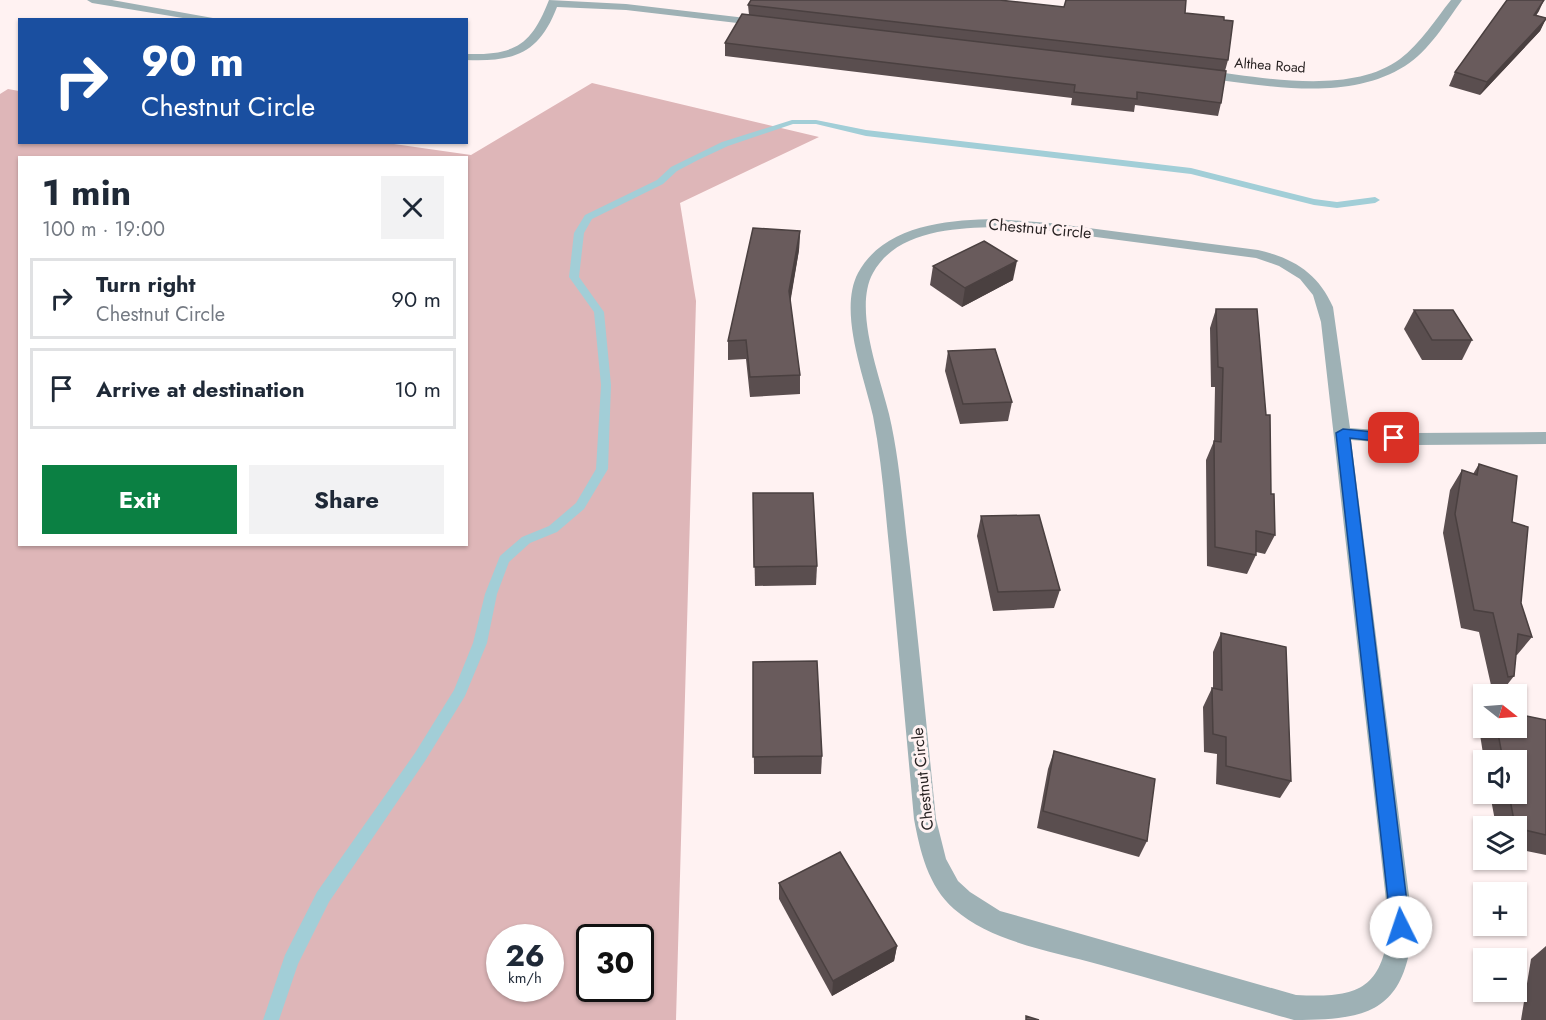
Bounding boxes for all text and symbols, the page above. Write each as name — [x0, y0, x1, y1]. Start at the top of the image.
text: 90 m — [141, 31, 244, 92]
icon: right — [42, 42, 120, 120]
street label: Althea Road — [1234, 53, 1306, 77]
text: Chestnut Circle — [141, 87, 315, 126]
text: 1 min — [42, 166, 131, 218]
button: close — [381, 176, 444, 239]
street label: Chestnut Circle — [988, 213, 1092, 244]
text: 100 m · 19:00 — [42, 215, 165, 244]
text: Turn right — [96, 268, 196, 300]
icon: right — [45, 282, 78, 315]
text: 90 m — [391, 283, 441, 315]
text: Chestnut Circle — [96, 300, 225, 329]
icon: arrive — [45, 372, 78, 405]
text: Arrive at destination — [96, 373, 305, 405]
text: 10 m — [394, 373, 441, 405]
pin — [1368, 412, 1419, 463]
icon: arrive — [1377, 421, 1410, 454]
button: Exit — [42, 465, 237, 534]
button: Share — [249, 465, 444, 534]
north arrow — [1473, 684, 1527, 738]
map controls — [1473, 684, 1527, 1002]
street label: Chestnut Circle — [906, 726, 939, 831]
button: sound — [1473, 750, 1527, 804]
button: layers — [1473, 816, 1527, 870]
button: + — [1473, 882, 1527, 936]
position arrow — [1369, 895, 1433, 959]
speed limit sign: 30 — [576, 924, 654, 1002]
text: 26 — [505, 934, 545, 977]
button: − — [1473, 948, 1527, 1002]
text: km/h — [508, 967, 542, 989]

